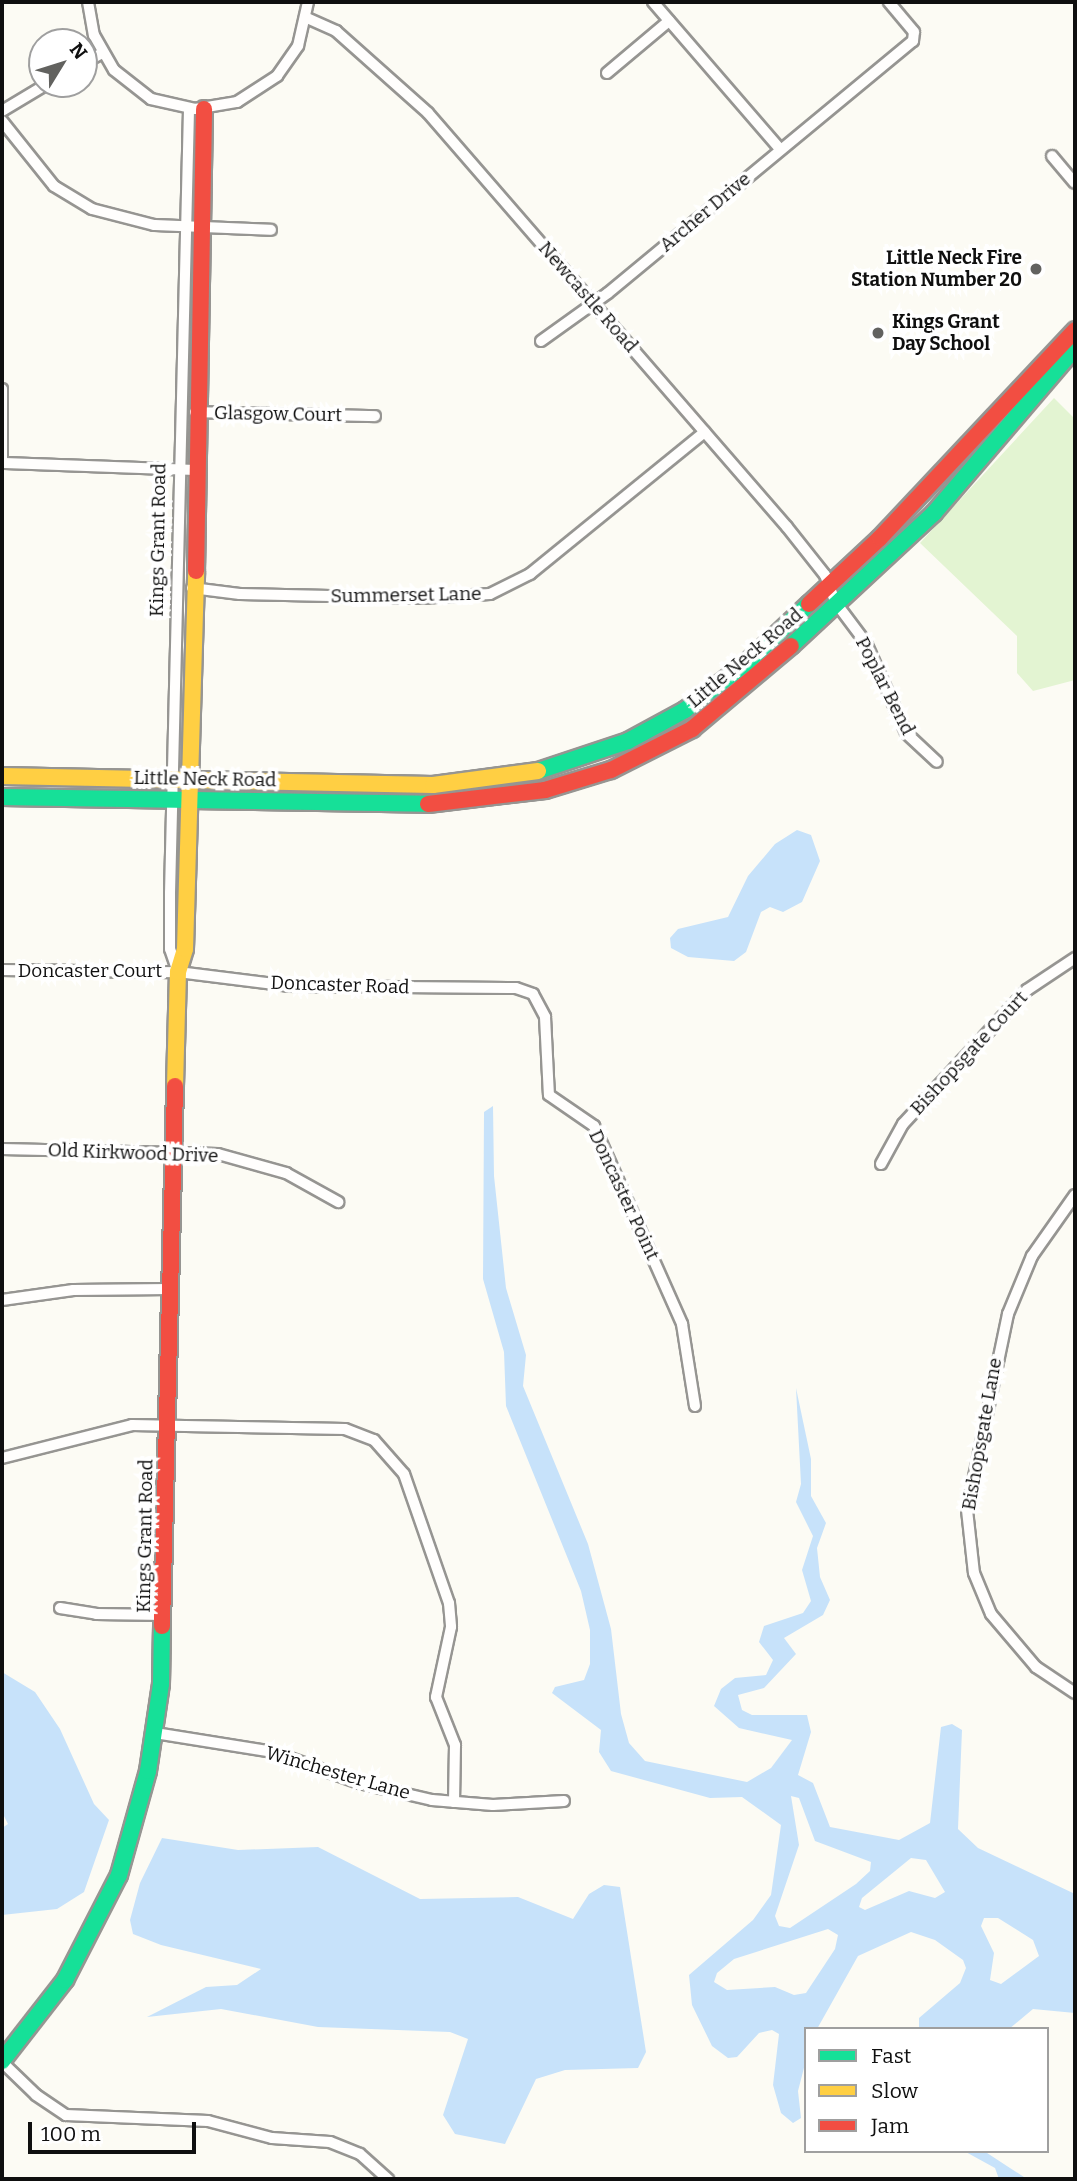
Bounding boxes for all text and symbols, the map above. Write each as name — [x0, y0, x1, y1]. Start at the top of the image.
north arrow — [28, 28, 98, 98]
text: N — [65, 38, 92, 64]
street label: Archer Drive — [655, 167, 755, 257]
street label: Newcastle Road — [534, 237, 642, 357]
place label: Little Neck Fire Station Number 20 — [851, 247, 1022, 291]
marker: Little Neck Fire Station Number 20 — [1028, 261, 1044, 277]
place label: Kings Grant Day School — [892, 311, 1000, 355]
marker: Kings Grant Day School — [870, 325, 886, 341]
street label: Glasgow Court — [214, 401, 342, 427]
street label: Kings Grant Road — [145, 463, 171, 617]
street label: Summerset Lane — [330, 582, 482, 608]
street label: Little Neck Road — [683, 603, 807, 713]
street label: Poplar Bend — [851, 633, 919, 739]
street label: Little Neck Road — [133, 766, 277, 792]
street label: Doncaster Court — [18, 960, 162, 982]
street label: Doncaster Road — [270, 971, 410, 999]
street label: Bishopsgate Court — [906, 986, 1032, 1120]
street label: Doncaster Point — [584, 1126, 664, 1264]
street label: Old Kirkwood Drive — [47, 1139, 219, 1167]
street label: Bishopsgate Lane — [957, 1356, 1007, 1512]
street label: Kings Grant Road — [132, 1459, 158, 1613]
street label: Winchester Lane — [263, 1741, 413, 1805]
legend — [804, 2027, 1049, 2153]
text: Fast — [871, 2043, 911, 2069]
text: Slow — [871, 2078, 918, 2104]
scale bar — [32, 2108, 200, 2152]
text: Jam — [871, 2113, 909, 2139]
text: 100 m — [41, 2121, 101, 2147]

